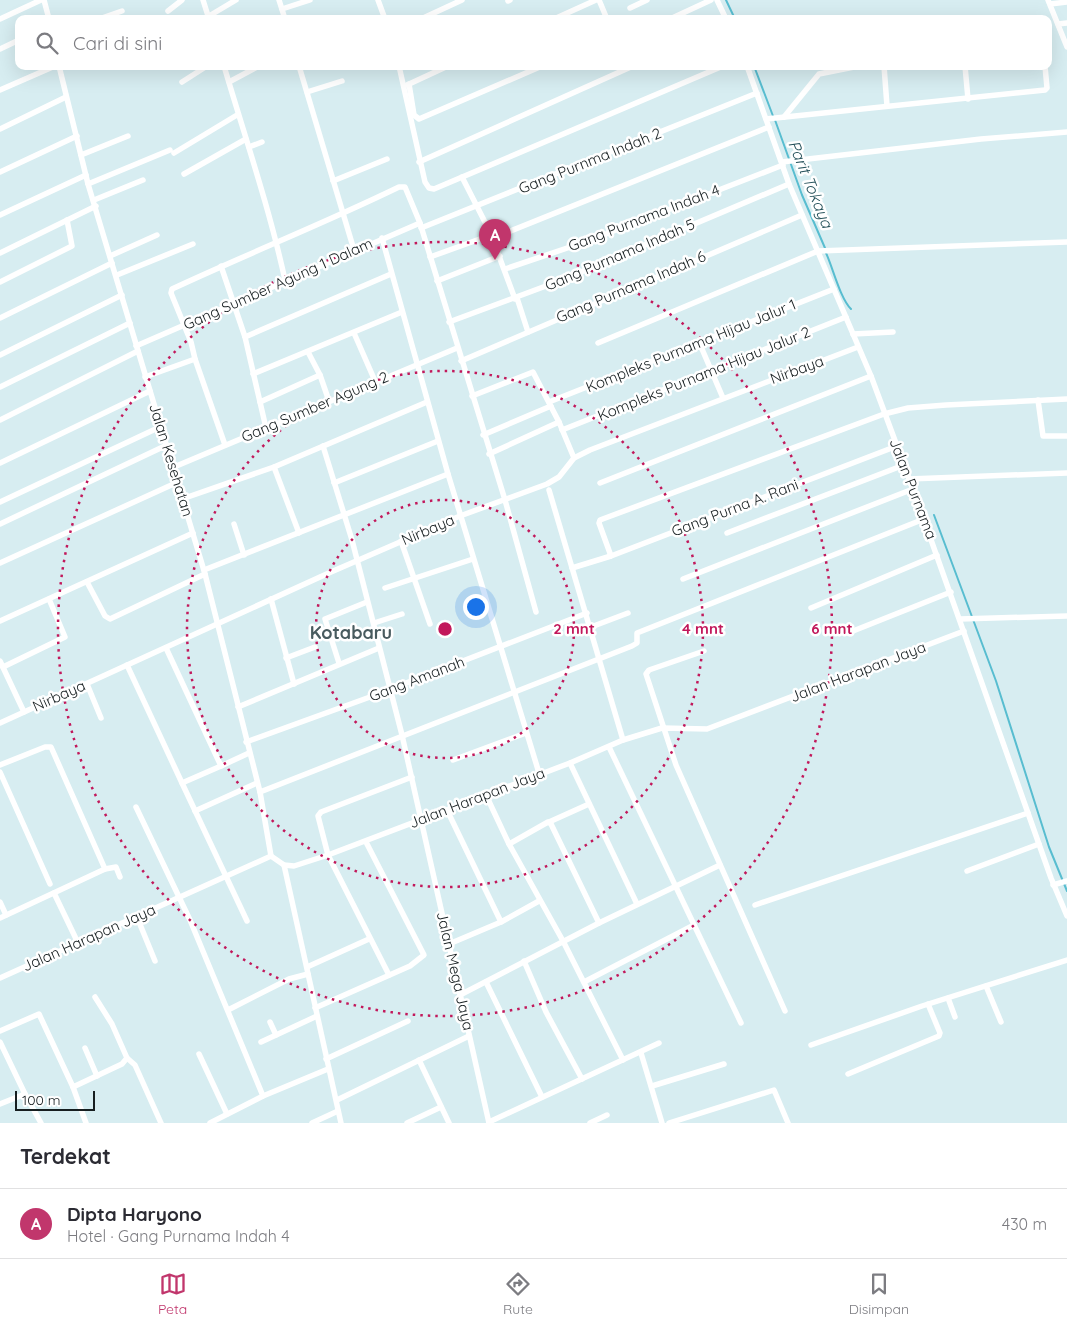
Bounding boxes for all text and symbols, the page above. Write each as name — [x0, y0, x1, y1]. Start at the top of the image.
search box — [15, 15, 1052, 70]
icon: search — [33, 29, 61, 57]
text: Cari di sini — [73, 31, 162, 55]
street label: Gang Purnma Indah 2 — [516, 123, 664, 198]
water label: Parit Tokaya — [784, 137, 838, 232]
street label: Gang Purnama Indah 4 — [565, 180, 722, 255]
street label: Gang Purnama Indah 5 — [542, 214, 698, 295]
pin: A — [479, 219, 511, 260]
street label: Gang Sumber Agung 1 Dalam — [180, 233, 375, 334]
street label: Gang Purnama Indah 6 — [553, 246, 709, 327]
street label: Kompleks Purnama Hijau Jalur 1 — [583, 295, 799, 396]
street label: Kompleks Purnama Hijau Jalur 2 — [595, 322, 813, 425]
street label: Nirbaya — [767, 351, 826, 388]
street label: Gang Sumber Agung 2 — [238, 367, 391, 446]
street label: Jalan Kesehatan — [145, 401, 198, 519]
street label: Jalan Purnama — [885, 436, 941, 542]
street label: Gang Purna A. Rani — [669, 475, 801, 540]
street label: Nirbaya — [398, 510, 457, 549]
your location — [463, 594, 489, 620]
text: 2 mnt — [553, 619, 595, 638]
text: 4 mnt — [682, 619, 724, 638]
text: 6 mnt — [811, 619, 853, 638]
centre of rings — [436, 620, 454, 638]
district label: Kotabaru — [310, 621, 392, 644]
street label: Jalan Harapan Jaya — [787, 637, 928, 706]
street label: Gang Amanah — [366, 652, 467, 705]
street label: Nirbaya — [29, 676, 88, 716]
street label: Jalan Harapan Jaya — [406, 763, 547, 832]
street label: Jalan Harapan Jaya — [19, 900, 158, 975]
street label: Jalan Mega Jaya — [433, 910, 478, 1032]
scale bar — [15, 1088, 95, 1111]
text: 100 m — [22, 1091, 60, 1109]
text: Terdekat — [20, 1143, 111, 1169]
text: Dipta Haryono — [67, 1202, 202, 1226]
text: A — [31, 1214, 41, 1234]
text: 430 m — [1002, 1214, 1047, 1234]
text: Hotel · Gang Purnama Indah 4 — [67, 1226, 290, 1246]
tab: Peta — [158, 1270, 187, 1318]
tab: Rute — [503, 1270, 533, 1318]
tab: Disimpan — [849, 1270, 909, 1318]

